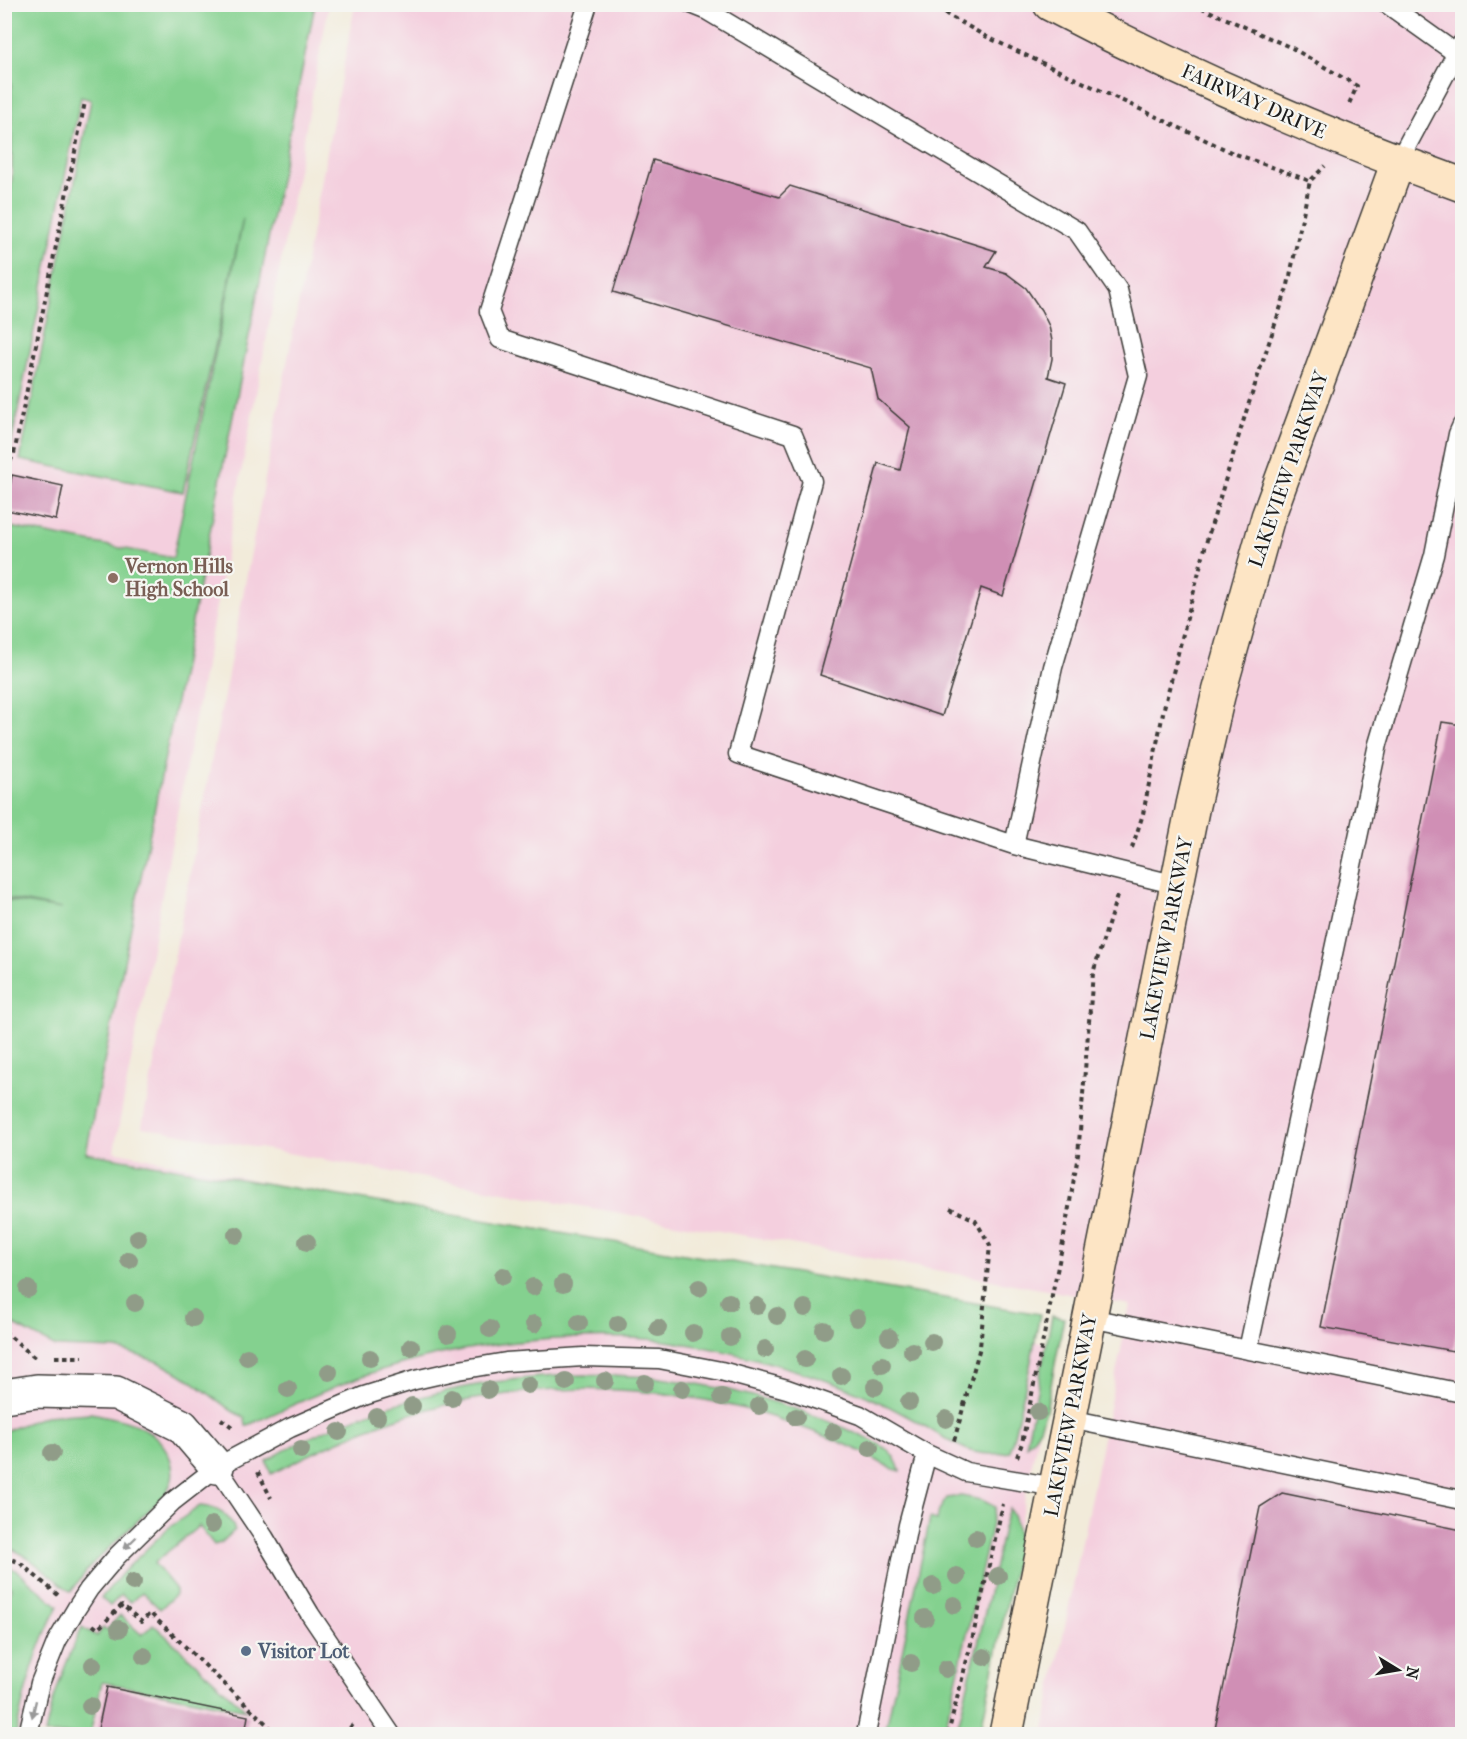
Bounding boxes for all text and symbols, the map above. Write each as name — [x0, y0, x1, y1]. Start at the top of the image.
street label: FAIRWAY DRIVE — [1178, 59, 1330, 144]
street label: LAKEVIEW PARKWAY — [1244, 367, 1333, 570]
place label: Vernon Hills High School — [124, 555, 233, 601]
marker: Vernon Hills High School — [106, 571, 120, 585]
street label: LAKEVIEW PARKWAY — [1136, 833, 1198, 1042]
street label: LAKEVIEW PARKWAY — [1040, 1310, 1102, 1519]
one-way arrow — [122, 1536, 137, 1550]
place label: Visitor Lot — [257, 1640, 350, 1663]
north arrow — [1368, 1640, 1428, 1700]
marker: Visitor Lot — [239, 1644, 253, 1658]
text: N — [1402, 1665, 1423, 1681]
one-way arrow — [29, 1700, 38, 1719]

